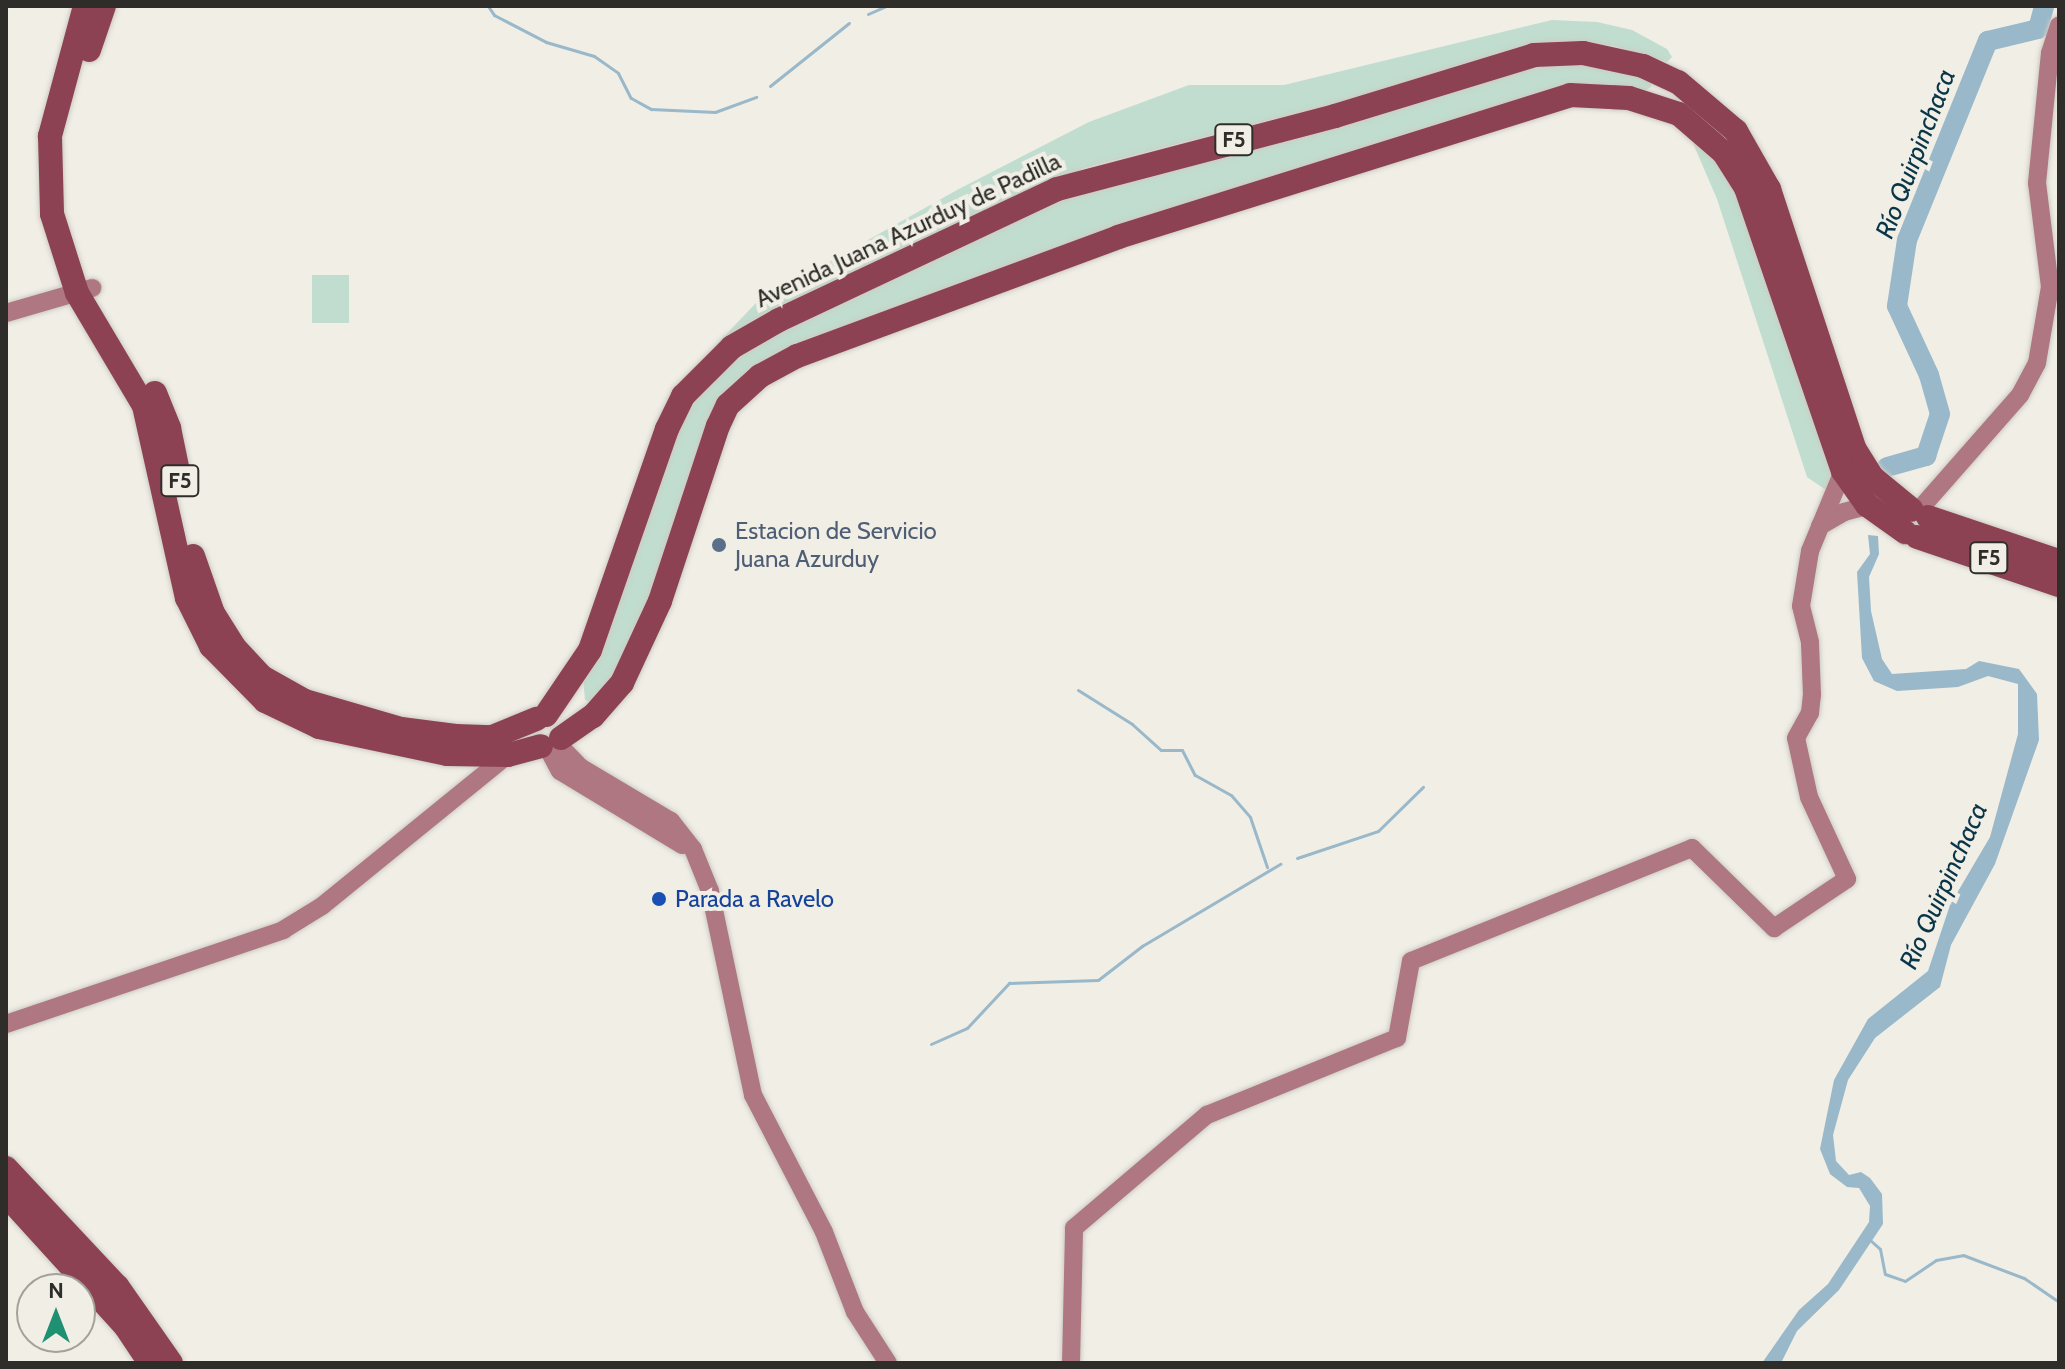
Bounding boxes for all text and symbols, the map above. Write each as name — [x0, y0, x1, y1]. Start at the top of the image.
water label: Río Quirpinchaca — [1869, 65, 1963, 243]
road number: F5 — [1214, 122, 1254, 158]
street label: Avenida Juana Azurduy de Padilla — [751, 147, 1065, 313]
road number: F5 — [160, 463, 200, 499]
place label: Estacion de Servicio Juana Azurduy — [735, 517, 937, 573]
marker: Estacion de Servicio Juana Azurduy — [710, 536, 728, 554]
road number: F5 — [1969, 540, 2009, 576]
water label: Río Quirpinchaca — [1893, 798, 1995, 974]
place label: Parada a Ravelo — [675, 885, 834, 913]
marker: Parada a Ravelo — [650, 890, 668, 908]
north arrow — [16, 1273, 96, 1353]
text: N — [48, 1277, 64, 1304]

